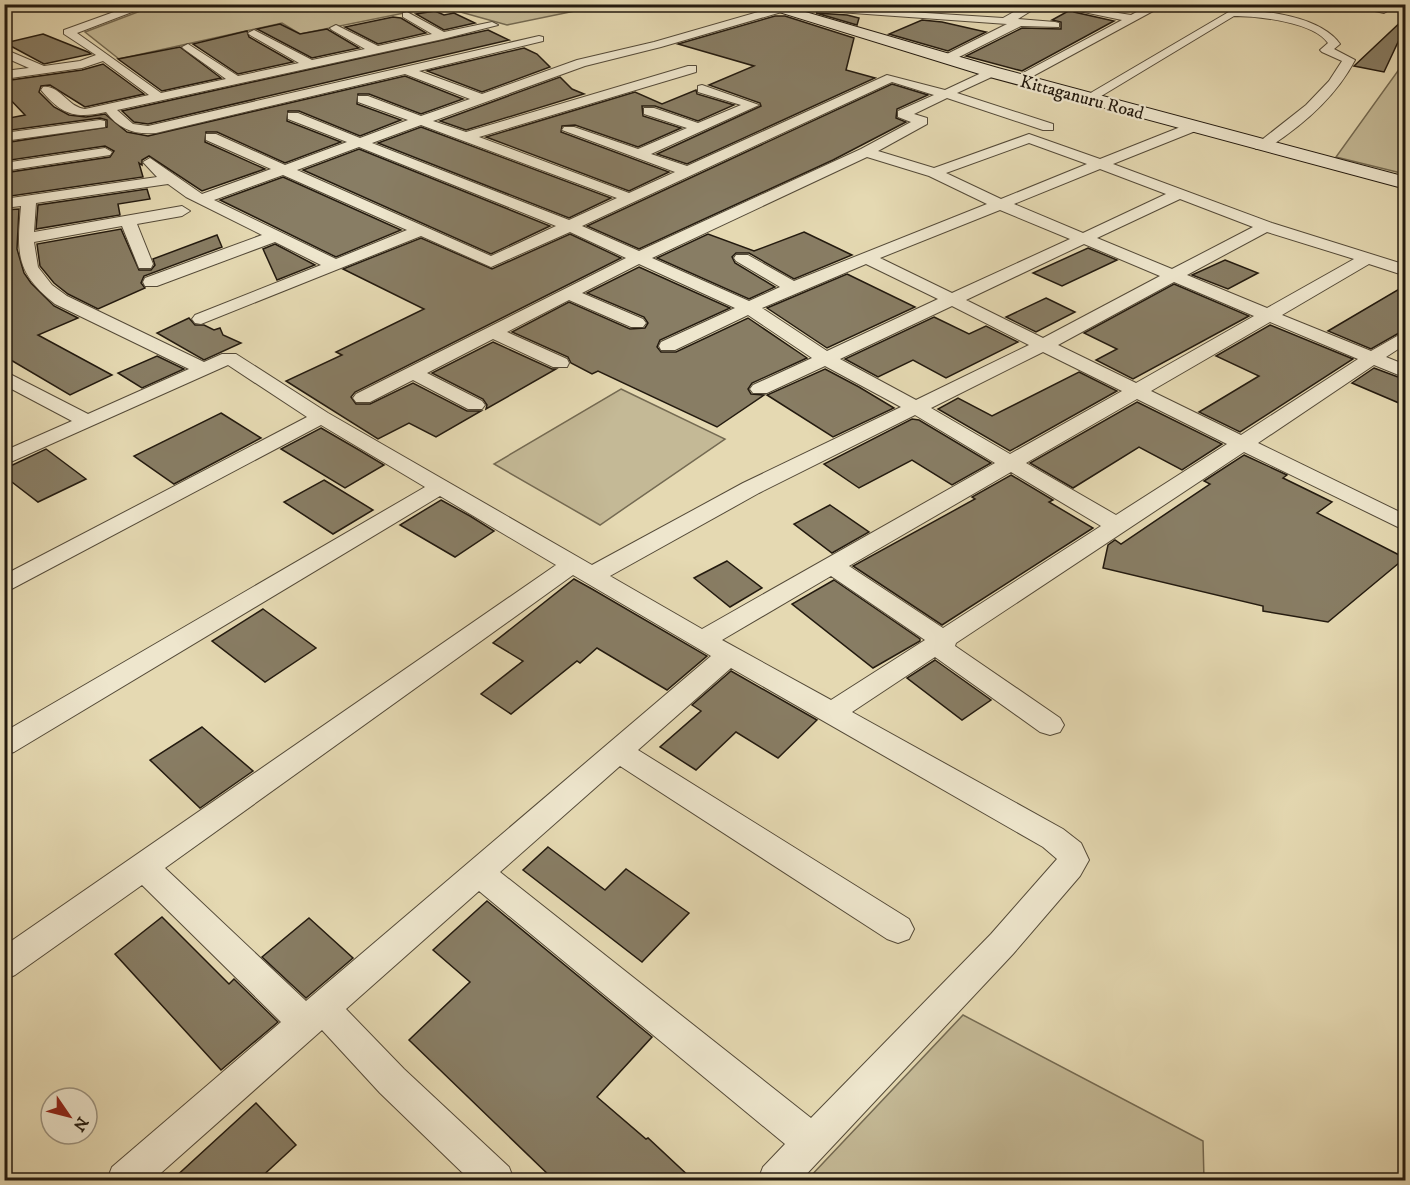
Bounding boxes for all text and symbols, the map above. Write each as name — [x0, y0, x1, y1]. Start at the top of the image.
street label: Kittaganuru Road — [1017, 71, 1146, 125]
north arrow — [39, 1086, 99, 1146]
text: N — [69, 1113, 92, 1135]

